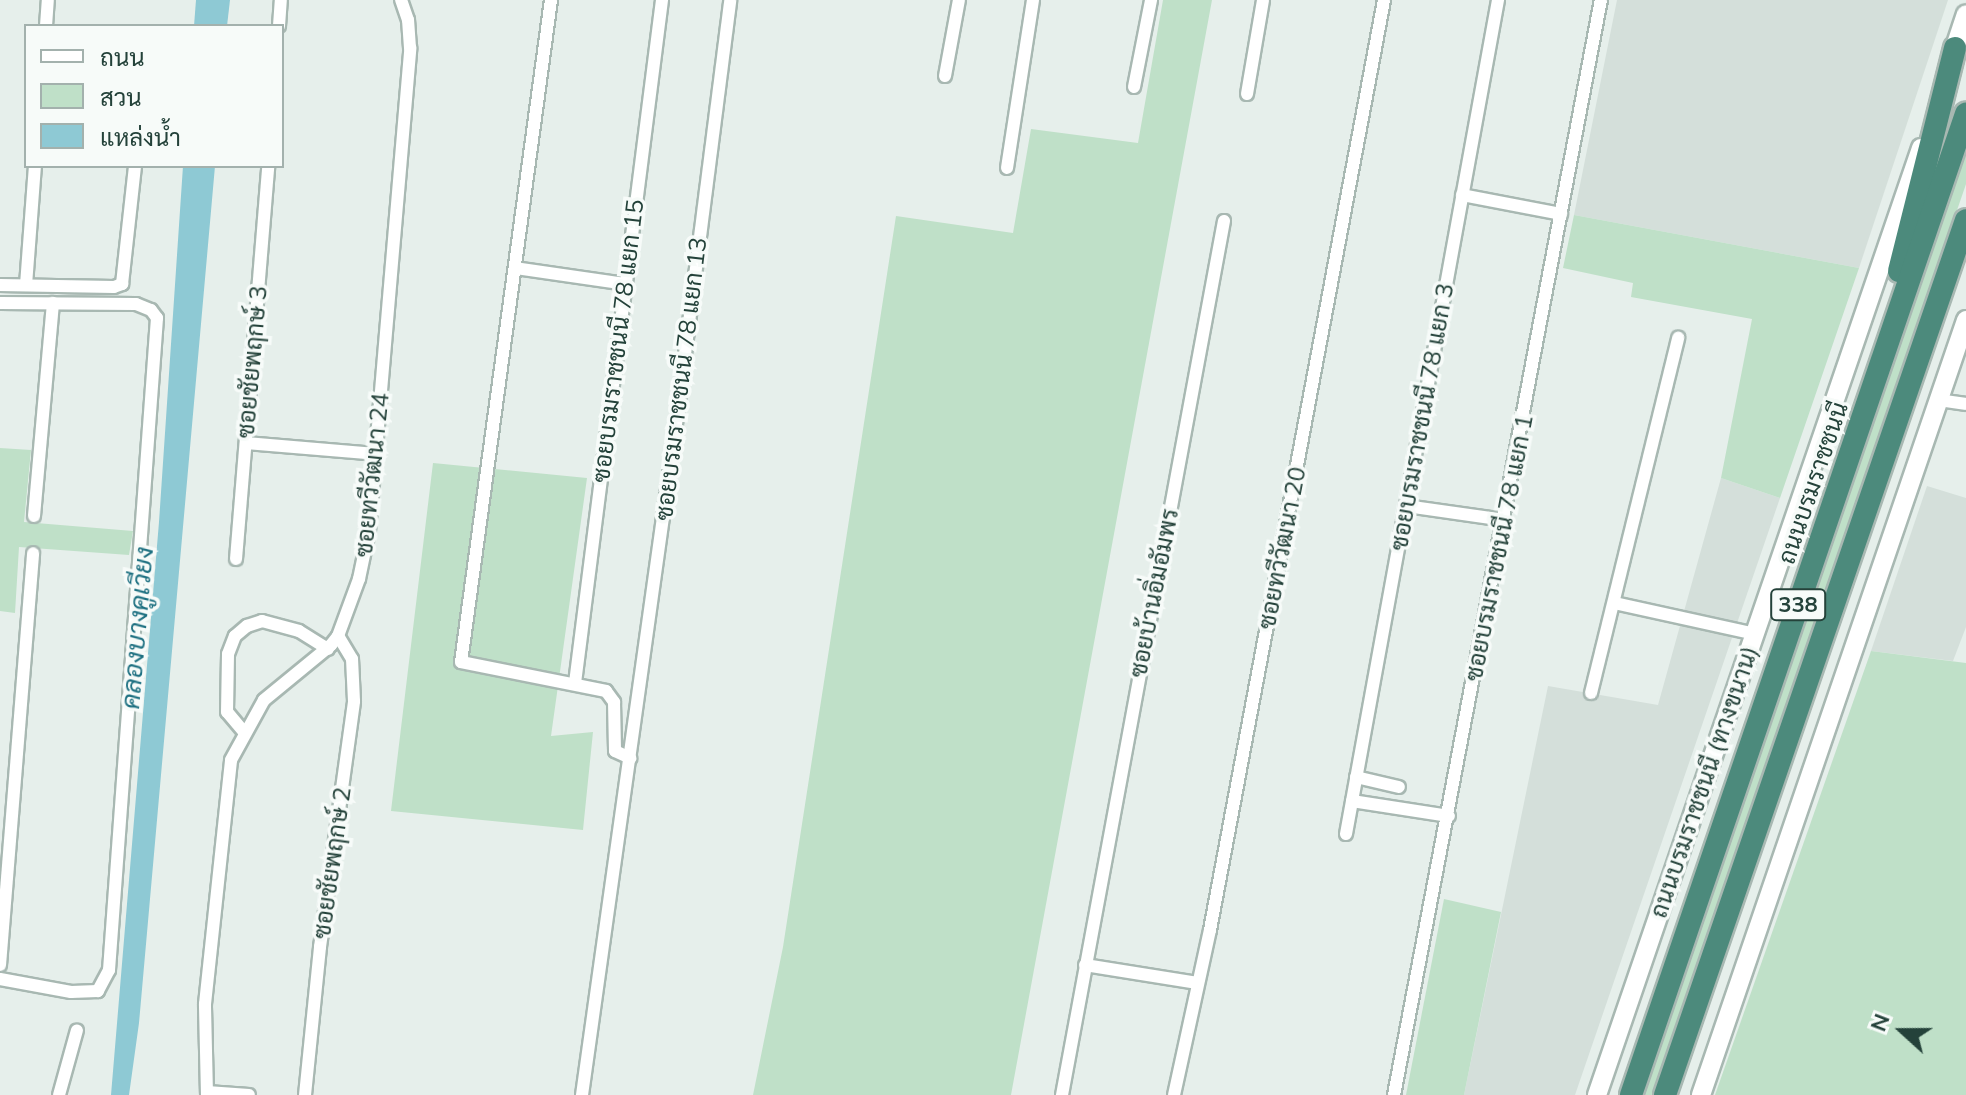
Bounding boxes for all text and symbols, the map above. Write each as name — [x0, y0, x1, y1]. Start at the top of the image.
legend — [24, 24, 284, 168]
text: ถนน — [100, 42, 145, 72]
text: สวน — [100, 82, 142, 112]
text: แหล่งน้ำ — [100, 122, 181, 152]
street label: ซอยบรมราชชนนี 78 แยก 15 — [586, 198, 650, 484]
street label: ซอยบรมราชชนนี 78 แยก 13 — [649, 236, 713, 522]
street label: ซอยบรมราชชนนี 78 แยก 3 — [1384, 281, 1460, 553]
street label: ซอยชัยพฤกษ์ 3 — [231, 285, 273, 439]
street label: ซอยทวีวัฒนา 24 — [349, 392, 395, 558]
street label: ถนนบรมราชชนนี — [1772, 398, 1854, 568]
street label: ซอยบรมราชชนนี 78 แยก 1 — [1459, 412, 1539, 684]
street label: ซอยทวีวัฒนา 20 — [1252, 464, 1312, 632]
street label: ซอยบ้านอิ่มอัมพร — [1123, 506, 1185, 680]
water label: คลองบางคูเวียง — [114, 546, 160, 710]
road number: 338 — [1770, 587, 1826, 623]
street label: ถนนบรมราชชนนี (ทางขนาน) — [1644, 642, 1764, 922]
street label: ซอยชัยพฤกษ์ 2 — [307, 785, 357, 941]
north arrow — [1862, 991, 1942, 1071]
text: N — [1864, 1010, 1896, 1035]

